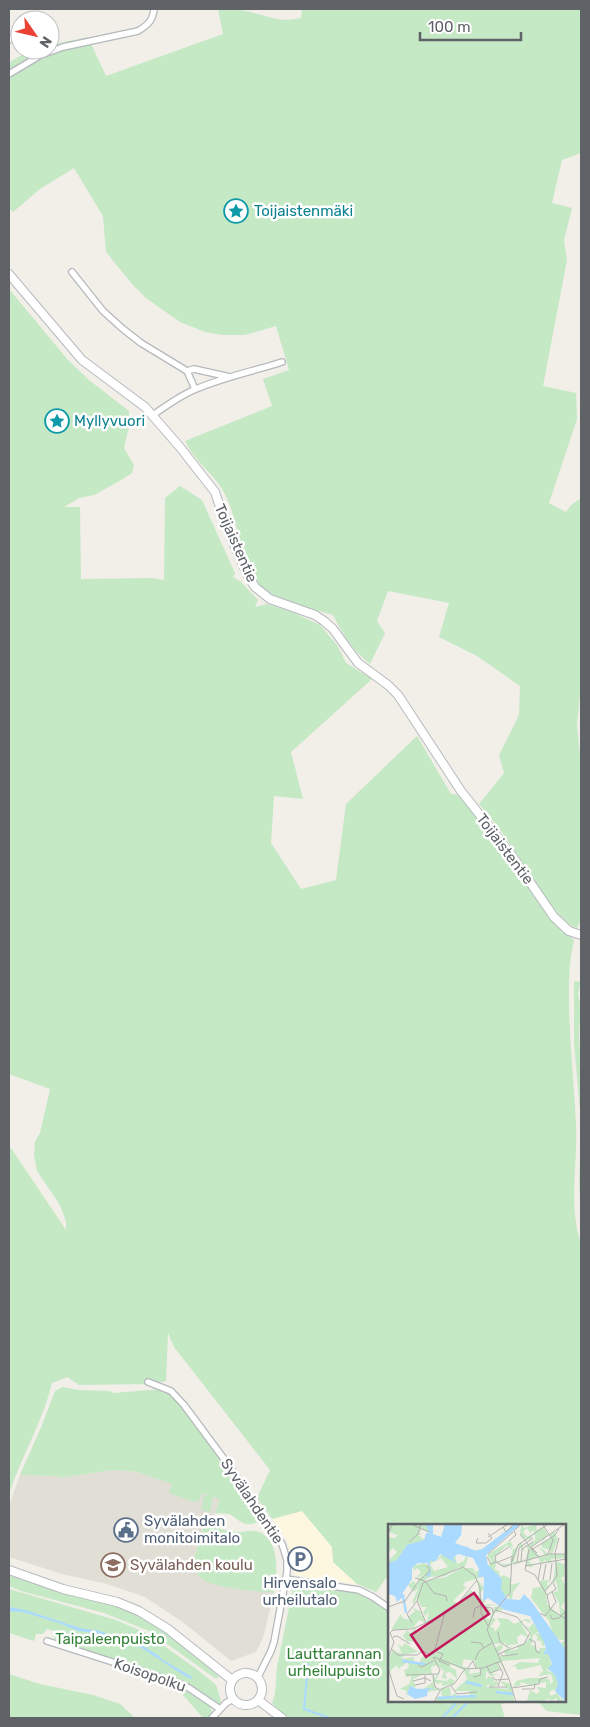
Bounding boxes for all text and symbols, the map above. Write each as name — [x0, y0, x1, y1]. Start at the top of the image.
north arrow — [10, 10, 60, 60]
scale bar — [420, 10, 521, 42]
text: 100 m — [428, 18, 470, 36]
text: N — [35, 33, 55, 51]
place icon: Toijaistenmäki — [223, 198, 249, 224]
place label: Toijaistenmäki — [254, 202, 353, 220]
place icon: Myllyvuori — [44, 408, 70, 434]
place label: Myllyvuori — [74, 412, 145, 430]
street label: Toijaistentie — [211, 501, 261, 585]
street label: Toijaistentie — [473, 810, 537, 888]
street label: Syvälahdentie — [217, 1455, 287, 1547]
place label: Syvälahden monitoimitalo — [144, 1512, 240, 1547]
public building icon: Syvälahden monitoimitalo — [113, 1517, 139, 1543]
inset map — [388, 1524, 565, 1702]
parking icon: Hirvensalo urheilutalo — [287, 1546, 313, 1572]
school or university icon: Syvälahden koulu — [100, 1552, 126, 1578]
place label: Syvälahden koulu — [130, 1556, 253, 1574]
place label: Hirvensalo urheilutalo — [263, 1574, 337, 1609]
park label: Taipaleenpuisto — [55, 1630, 165, 1648]
park label: Lauttarannan urheilupuisto — [286, 1645, 382, 1680]
street label: Koisopolku — [112, 1654, 188, 1696]

